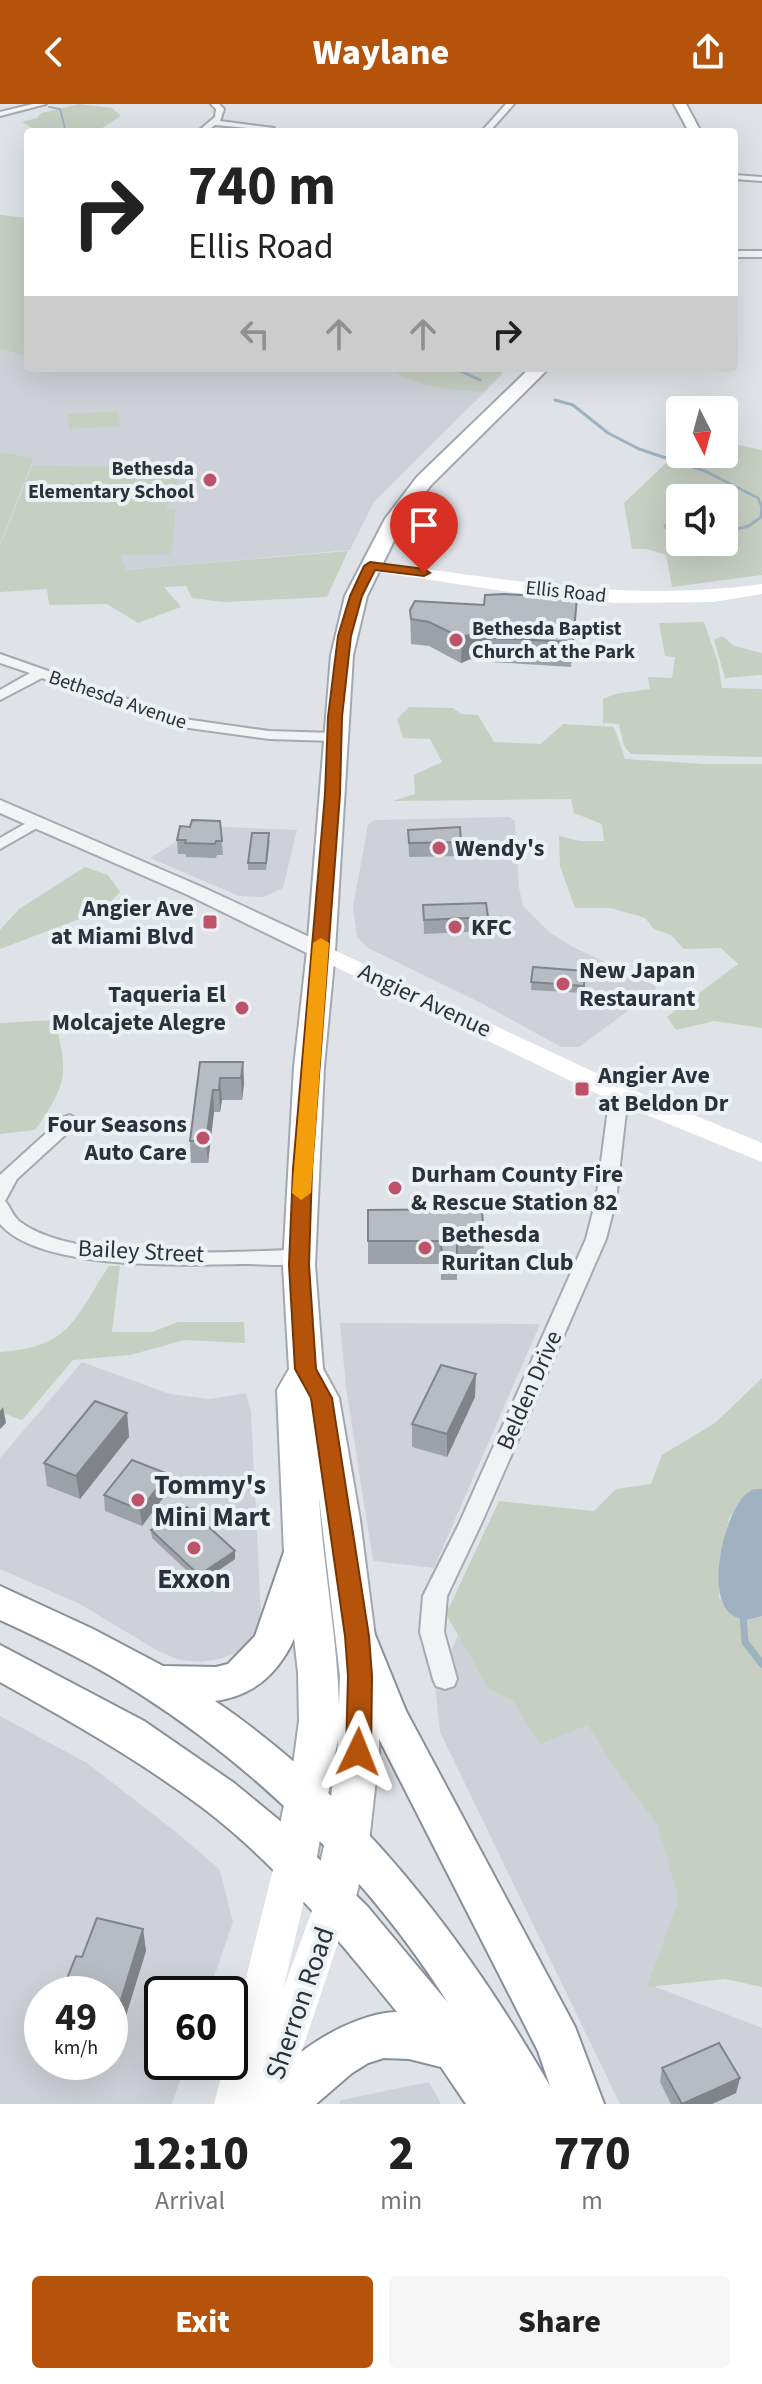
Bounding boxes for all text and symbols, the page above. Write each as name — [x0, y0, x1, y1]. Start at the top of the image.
text: Waylane — [313, 27, 449, 78]
icon: back — [32, 30, 76, 74]
icon: share — [686, 30, 730, 74]
text: 740 m — [188, 147, 336, 226]
icon: right — [56, 160, 160, 264]
text: Ellis Road — [188, 221, 334, 272]
icon: left — [233, 312, 277, 356]
icon: ahead — [317, 312, 361, 356]
icon: ahead — [401, 312, 445, 356]
icon: right — [485, 312, 529, 356]
north arrow — [666, 396, 738, 468]
map controls — [666, 396, 738, 556]
place label: Bethesda Elementary School — [28, 455, 194, 506]
marker: Bethesda Elementary School — [201, 471, 219, 489]
button: sound — [666, 484, 738, 556]
pin — [390, 491, 458, 573]
icon: arrive — [402, 503, 446, 547]
street label: Ellis Road — [524, 574, 608, 610]
place label: Bethesda Baptist Church at the Park — [472, 615, 635, 666]
marker: Bethesda Baptist Church at the Park — [447, 631, 465, 649]
street label: Bethesda Avenue — [45, 663, 190, 737]
place label: Wendy's — [455, 831, 544, 866]
marker: Wendy's — [430, 839, 448, 857]
place label: Angier Ave at Miami Blvd — [51, 891, 194, 954]
place label: KFC — [471, 910, 512, 945]
marker: Angier Ave at Miami Blvd — [201, 913, 219, 931]
marker: KFC — [446, 918, 464, 936]
place label: New Japan Restaurant — [579, 953, 695, 1016]
street label: Angier Avenue — [353, 954, 497, 1047]
marker: New Japan Restaurant — [554, 975, 572, 993]
place label: Taqueria El Molcajete Alegre — [52, 977, 226, 1040]
marker: Taqueria El Molcajete Alegre — [233, 999, 251, 1017]
place label: Angier Ave at Beldon Dr — [597, 1058, 729, 1121]
marker: Angier Ave at Beldon Dr — [573, 1080, 591, 1098]
place label: Four Seasons Auto Care — [47, 1107, 187, 1170]
marker: Four Seasons Auto Care — [194, 1129, 212, 1147]
place label: Durham County Fire & Rescue Station 82 — [411, 1157, 623, 1220]
marker: Durham County Fire & Rescue Station 82 — [386, 1179, 404, 1197]
place label: Bethesda Ruritan Club — [441, 1217, 574, 1280]
street label: Bailey Street — [77, 1231, 205, 1272]
marker: Bethesda Ruritan Club — [416, 1239, 434, 1257]
street label: Belden Drive — [488, 1325, 571, 1455]
place label: Tommy's Mini Mart — [154, 1465, 271, 1537]
marker: Tommy's Mini Mart — [129, 1491, 147, 1509]
marker: Exxon — [185, 1539, 203, 1557]
place label: Exxon — [157, 1559, 231, 1599]
position arrow — [316, 1710, 400, 1794]
street label: Sherron Road — [255, 1921, 345, 2085]
speed limit sign: 60 — [144, 1976, 248, 2080]
text: 49 — [55, 1989, 97, 2046]
text: km/h — [54, 2034, 98, 2062]
text: 12:10 — [131, 2120, 249, 2188]
text: 2 — [388, 2120, 414, 2188]
text: 770 — [554, 2120, 631, 2188]
text: Arrival — [155, 2182, 225, 2219]
text: min — [380, 2182, 422, 2219]
text: m — [581, 2182, 603, 2219]
button: Exit — [32, 2276, 373, 2368]
button: Share — [389, 2276, 730, 2368]

